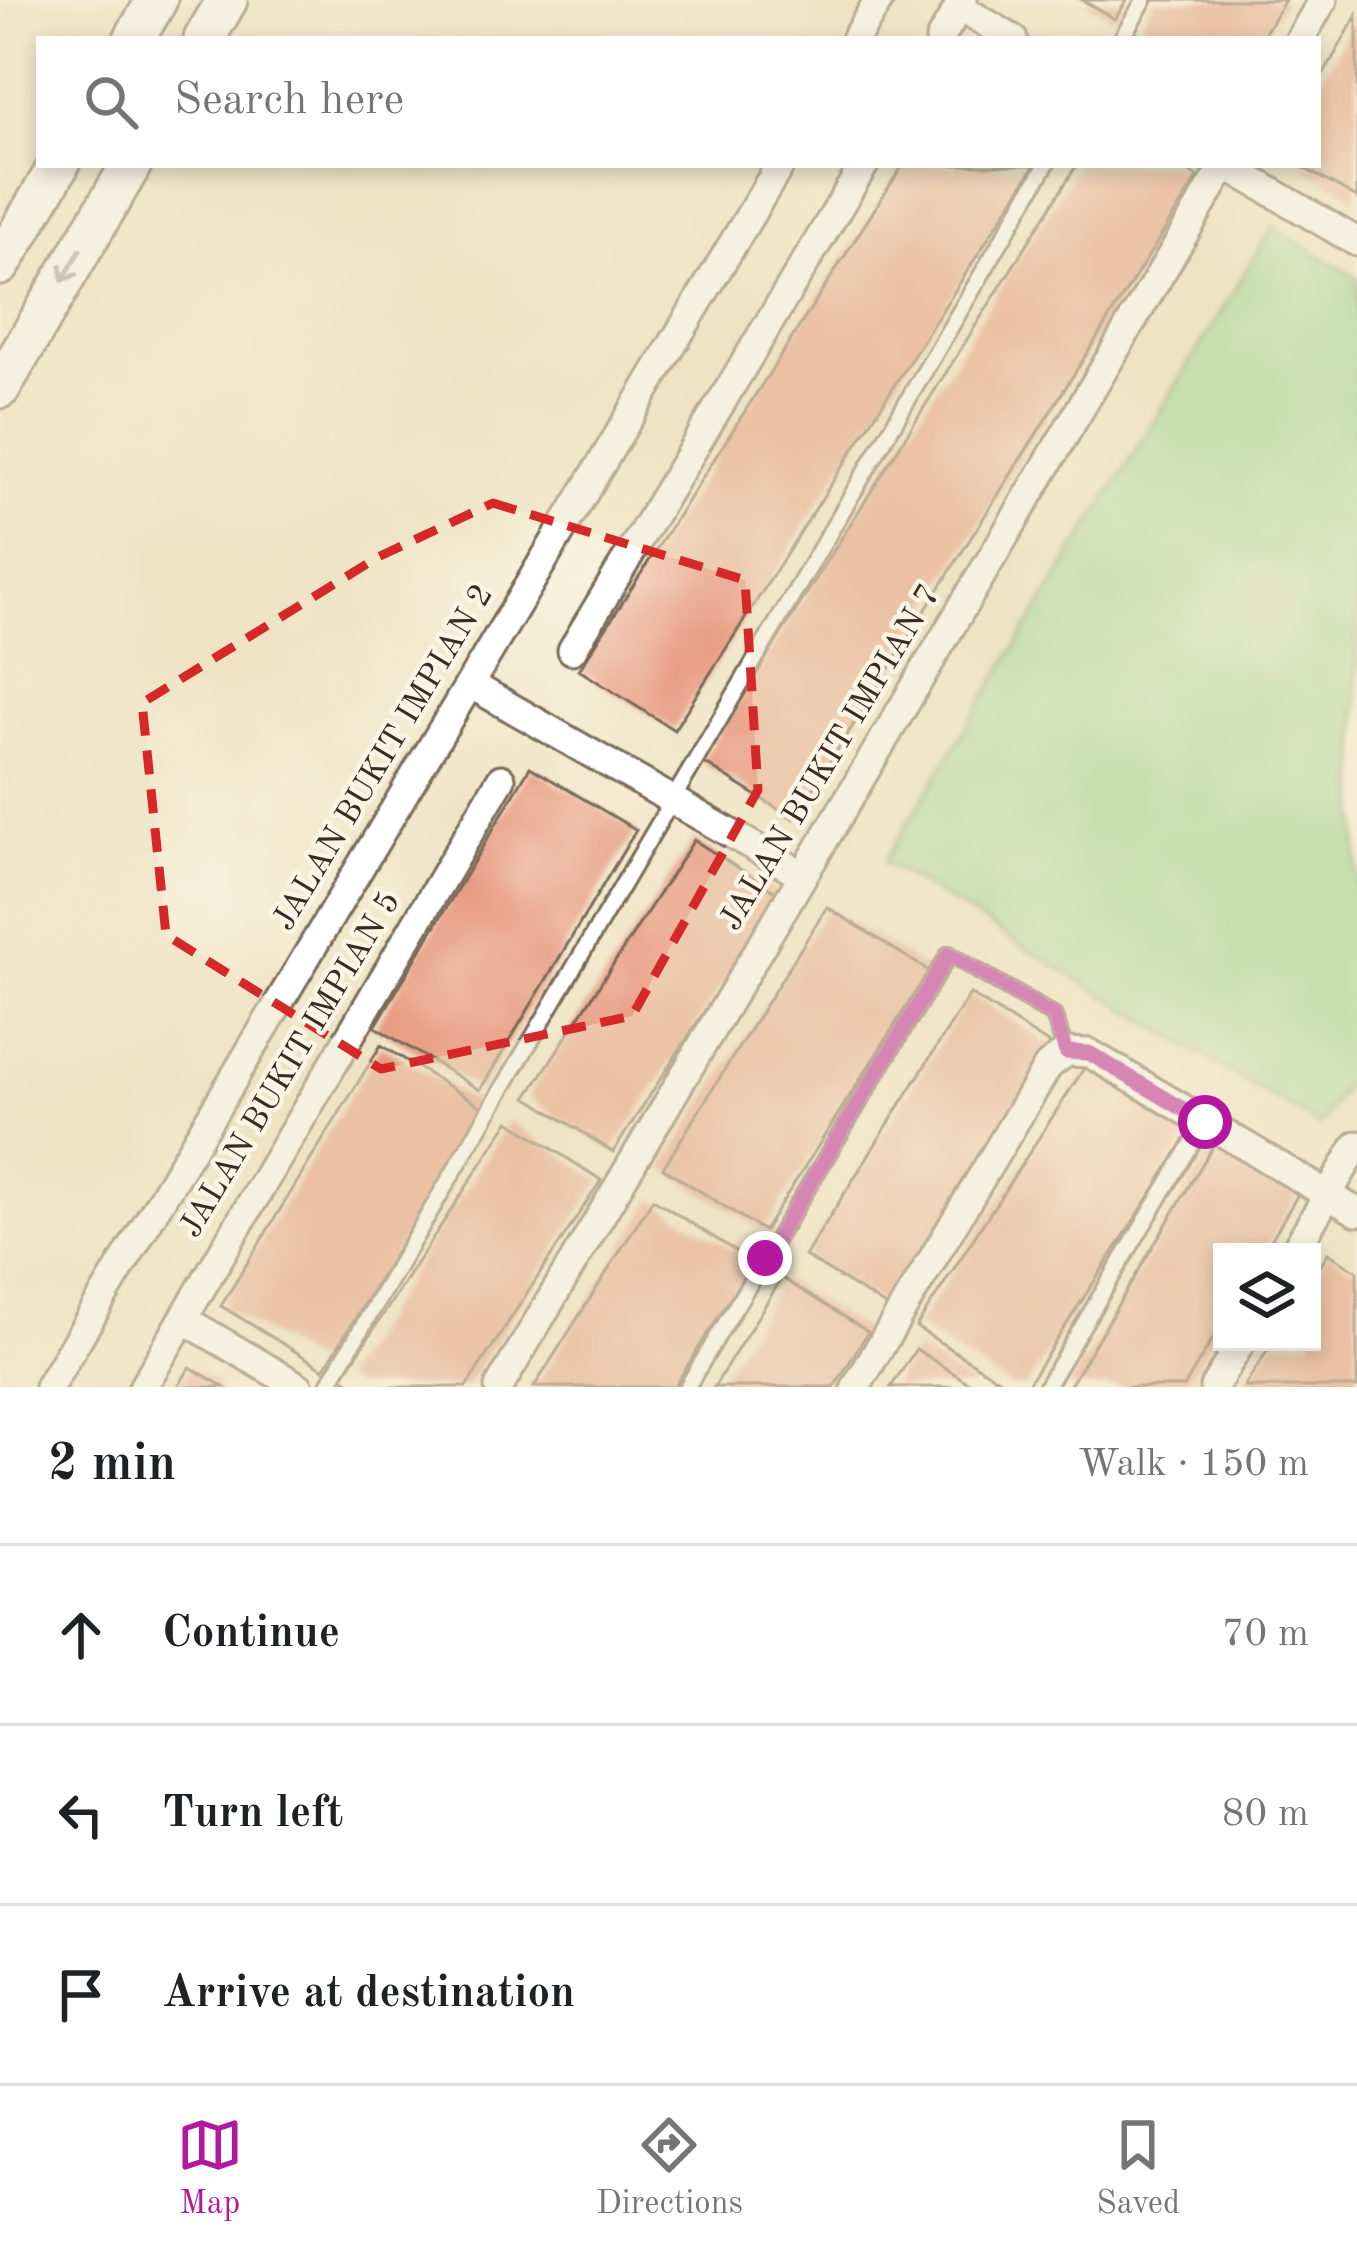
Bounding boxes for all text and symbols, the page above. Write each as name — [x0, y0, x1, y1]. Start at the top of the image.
search box — [36, 36, 1321, 168]
icon: search — [78, 69, 144, 135]
text: Search here — [174, 79, 404, 124]
one-way arrow — [59, 248, 83, 283]
street label: JALAN BUKIT IMPIAN 2 — [268, 580, 500, 936]
street label: JALAN BUKIT IMPIAN 7 — [715, 580, 947, 936]
street label: JALAN BUKIT IMPIAN 5 — [175, 887, 407, 1243]
route start — [1178, 1095, 1232, 1149]
route end — [738, 1231, 792, 1285]
map controls — [1213, 1243, 1321, 1351]
button: layers — [1213, 1243, 1321, 1351]
text: 2 min — [48, 1440, 176, 1491]
text: Walk · 150 m — [1078, 1445, 1309, 1484]
icon: ahead — [48, 1602, 114, 1668]
text: Continue — [162, 1612, 340, 1657]
text: 70 m — [1222, 1615, 1309, 1654]
icon: left — [48, 1782, 114, 1848]
text: Turn left — [162, 1792, 343, 1837]
text: 80 m — [1222, 1795, 1309, 1834]
icon: arrive — [48, 1962, 114, 2028]
text: Arrive at destination — [162, 1972, 575, 2017]
tab: Map — [177, 2112, 243, 2225]
tab: Directions — [596, 2112, 743, 2225]
tab: Saved — [1096, 2112, 1180, 2225]

